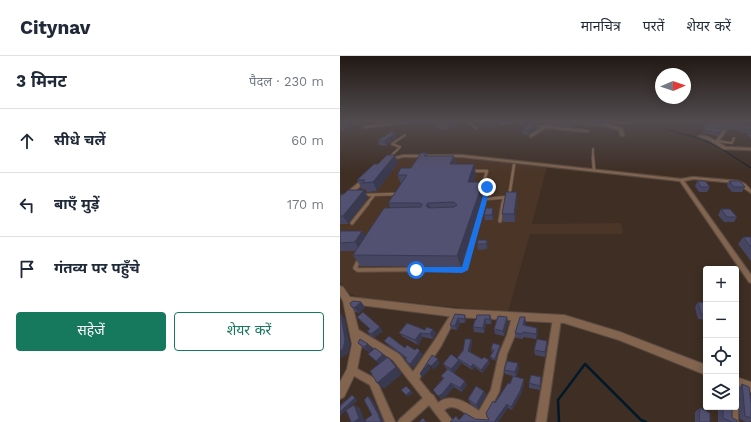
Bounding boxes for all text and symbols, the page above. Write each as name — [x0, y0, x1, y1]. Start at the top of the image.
text: Citynav — [20, 16, 91, 39]
text: मानचित्र — [581, 18, 621, 34]
text: परतें — [643, 18, 664, 34]
text: शेयर करें — [686, 18, 731, 34]
north arrow — [655, 68, 691, 104]
text: 3 मिनट — [16, 71, 67, 91]
text: पैदल · 230 m — [249, 74, 324, 89]
icon: ahead — [16, 130, 38, 152]
text: सीधे चलें — [54, 131, 106, 149]
text: 60 m — [291, 133, 324, 148]
route end — [478, 178, 496, 196]
icon: left — [16, 194, 38, 216]
text: बाएँ मुड़ें — [54, 195, 99, 213]
text: 170 m — [287, 197, 324, 212]
icon: arrive — [16, 258, 38, 280]
text: गंतव्य पर पहुँचे — [54, 259, 140, 277]
route start — [407, 261, 425, 279]
map controls — [703, 266, 739, 410]
button: + — [703, 266, 739, 302]
button: − — [703, 302, 739, 338]
button: सहेजें — [16, 312, 166, 351]
button: शेयर करें — [174, 312, 324, 351]
button: locate — [703, 338, 739, 374]
button: layers — [703, 374, 739, 410]

